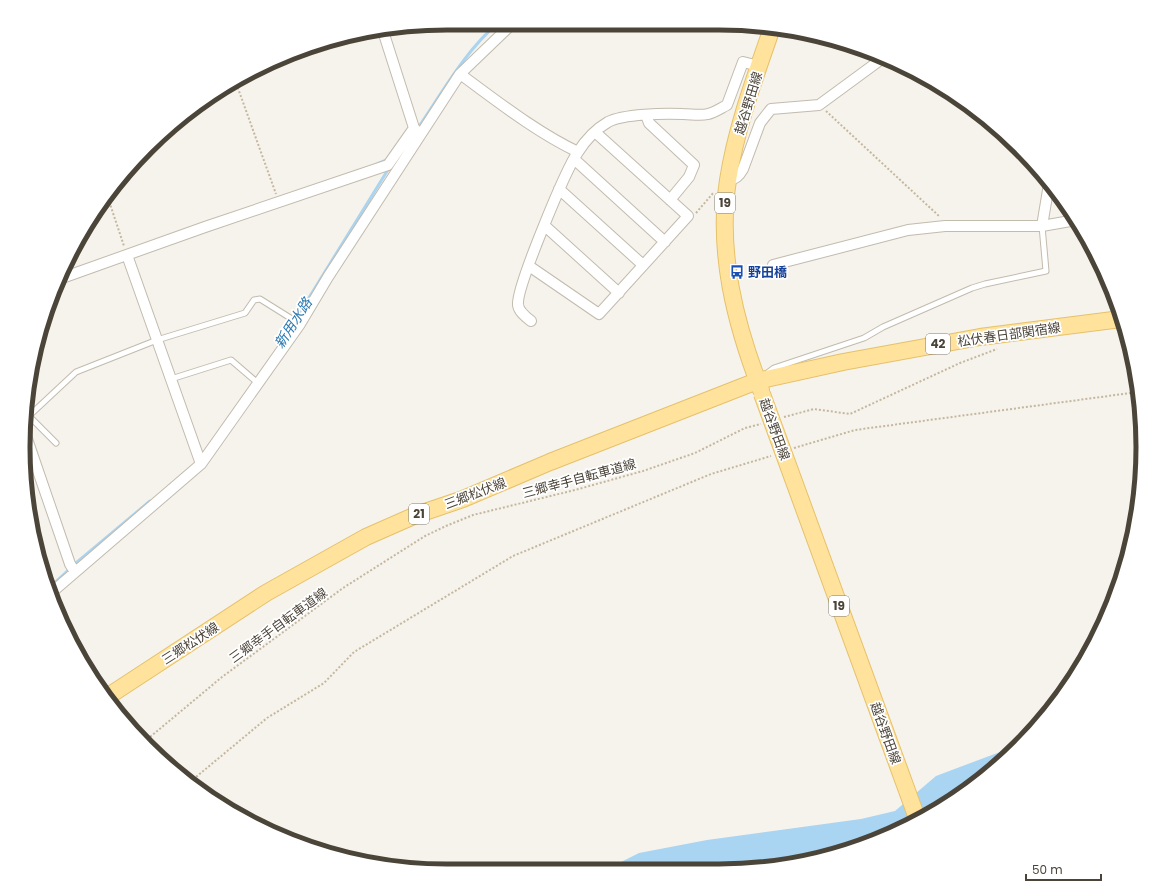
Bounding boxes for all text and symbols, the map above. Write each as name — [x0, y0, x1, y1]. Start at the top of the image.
street label: 越谷野田線 — [730, 69, 767, 137]
road number: 19 — [715, 193, 735, 213]
place label: 野田橋 — [748, 263, 787, 282]
bus stop icon: 野田橋 — [729, 264, 745, 280]
water label: 新用水路 — [269, 293, 317, 352]
street label: 松伏春日部関宿線 — [956, 318, 1062, 351]
road number: 42 — [926, 334, 950, 354]
street label: 越谷野田線 — [754, 395, 795, 463]
street label: 三郷幸手自転車道線 — [520, 454, 638, 503]
street label: 三郷松伏線 — [441, 473, 509, 514]
road number: 21 — [409, 504, 429, 524]
street label: 三郷幸手自転車道線 — [225, 583, 331, 667]
road number: 19 — [829, 596, 849, 616]
street label: 三郷松伏線 — [158, 618, 223, 669]
street label: 越谷野田線 — [865, 699, 906, 767]
scale bar — [1026, 856, 1101, 882]
text: 50 m — [1032, 861, 1063, 878]

